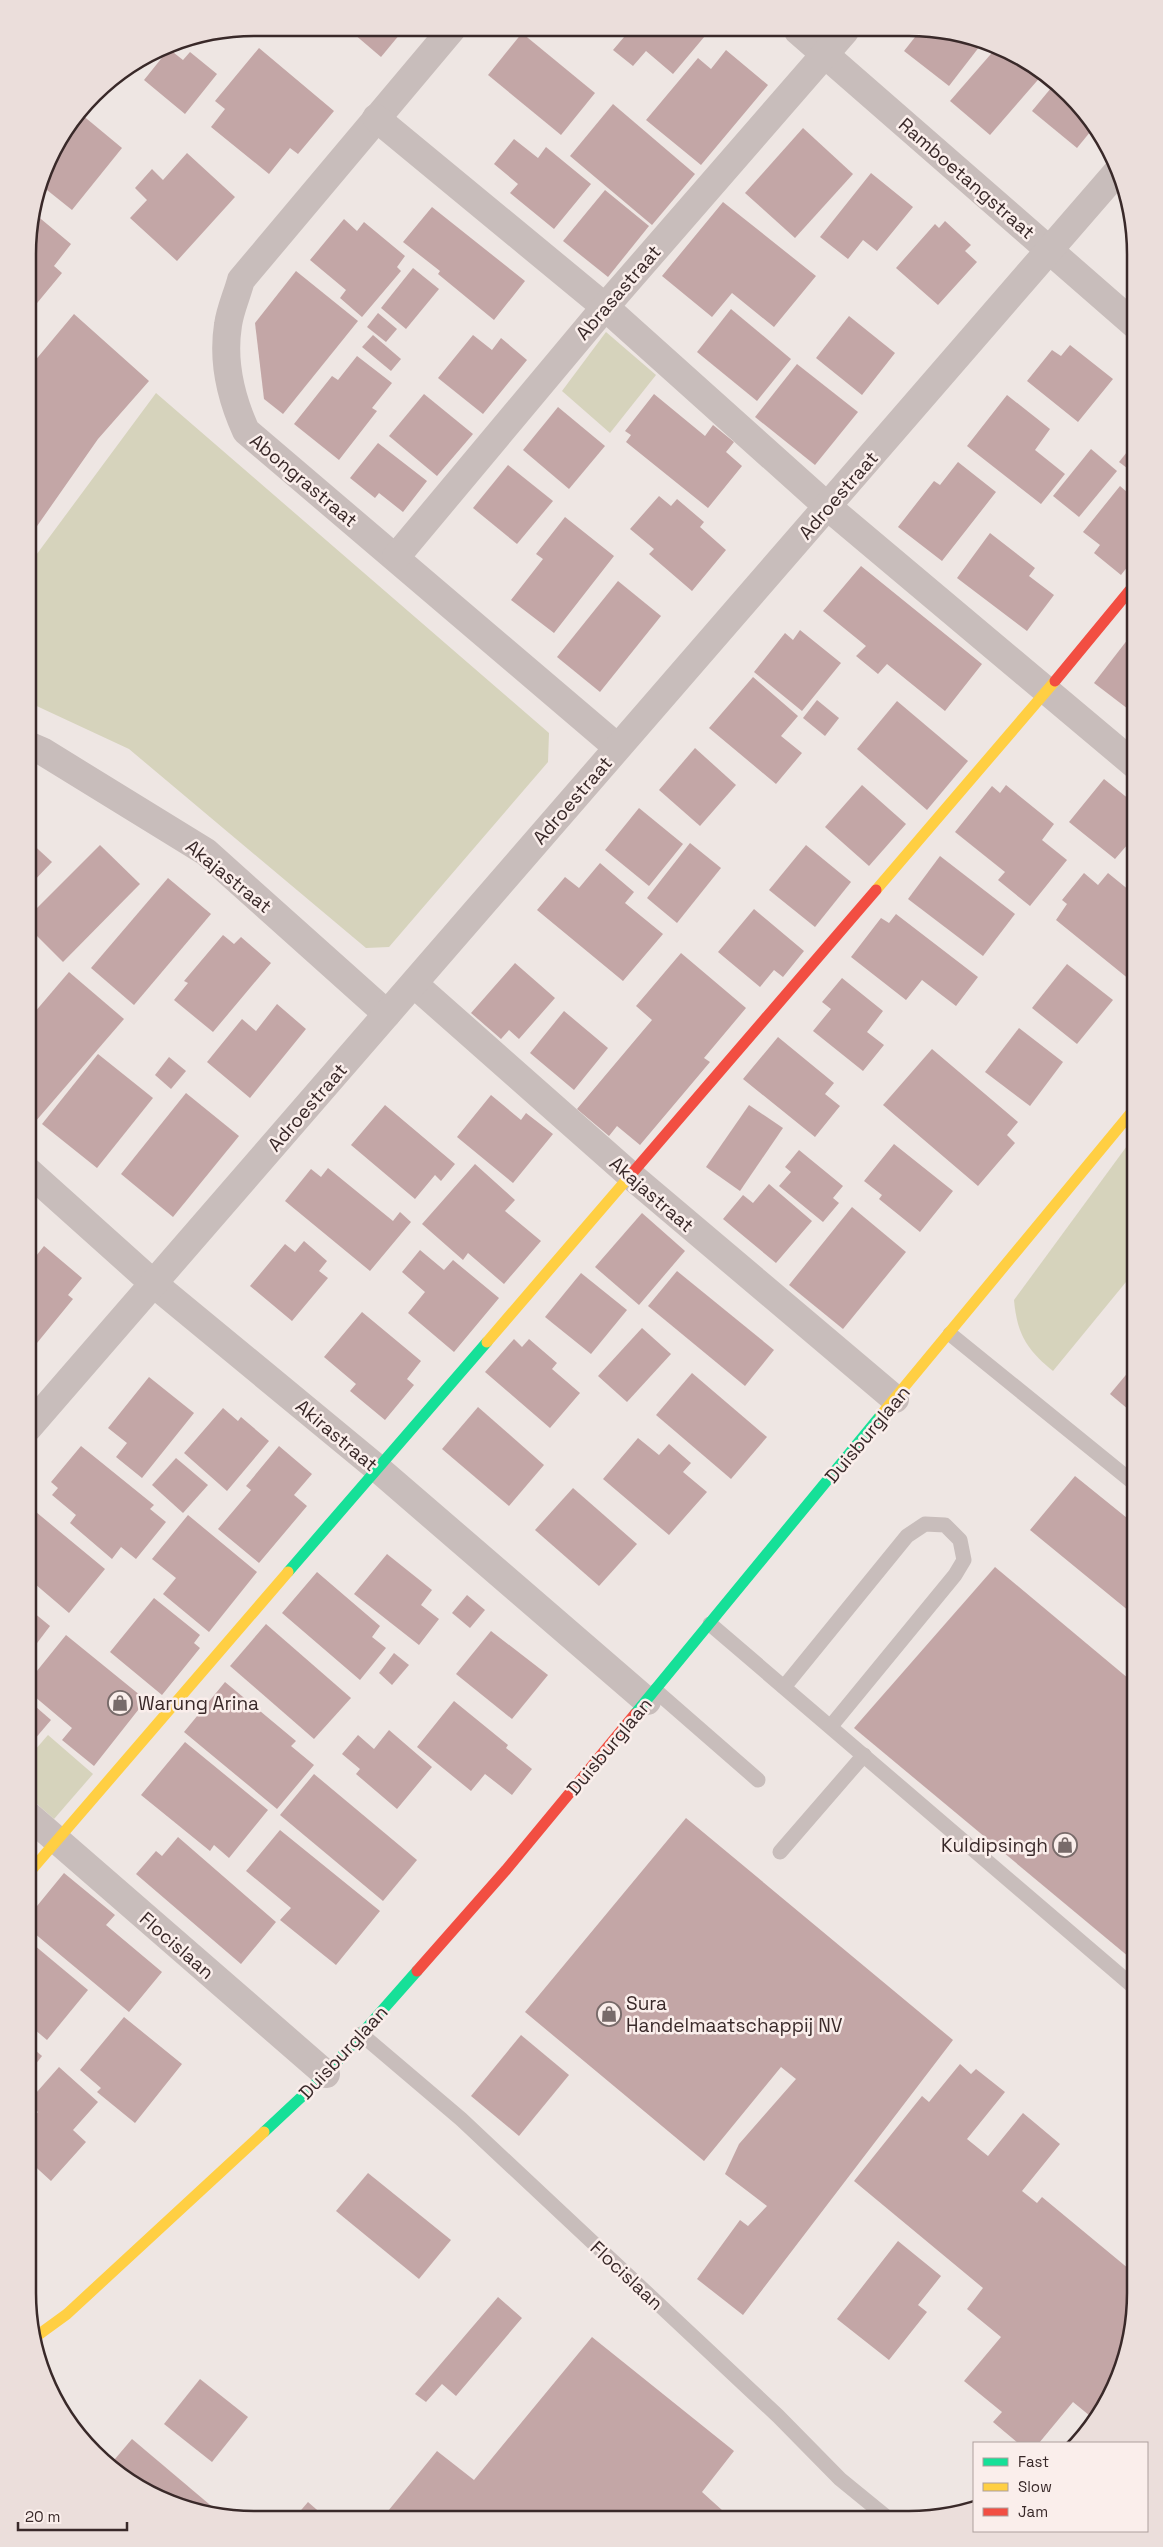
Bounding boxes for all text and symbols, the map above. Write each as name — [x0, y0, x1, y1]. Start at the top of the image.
street label: Ramboetangstraat — [893, 112, 1040, 245]
street label: Abrasastraat — [570, 240, 667, 345]
street label: Abongrastraat — [245, 428, 363, 533]
street label: Adroestraat — [793, 446, 884, 545]
street label: Adroestraat — [527, 751, 618, 850]
street label: Akajastraat — [180, 834, 277, 919]
street label: Adroestraat — [262, 1058, 353, 1157]
street label: Akajastraat — [604, 1151, 699, 1238]
street label: Duisburglaan — [819, 1380, 916, 1488]
street label: Akirastraat — [290, 1394, 383, 1477]
shop icon: Warung Arina — [107, 1690, 133, 1716]
place label: Warung Arina — [138, 1691, 259, 1716]
street label: Duisburglaan — [561, 1692, 658, 1800]
shop icon: Kuldipsingh — [1052, 1832, 1078, 1858]
place label: Kuldipsingh — [941, 1833, 1048, 1858]
street label: Flocislaan — [134, 1906, 219, 1985]
place label: Sura Handelmaatschappij NV — [626, 1991, 843, 2038]
street label: Duisburglaan — [293, 2000, 393, 2105]
shop icon: Sura Handelmaatschappij NV — [596, 2001, 622, 2027]
street label: Flocislaan — [585, 2235, 668, 2315]
legend — [973, 2442, 1148, 2532]
text: Fast — [1018, 2452, 1049, 2471]
text: Slow — [1018, 2477, 1052, 2496]
scale bar — [18, 2500, 126, 2532]
text: Jam — [1018, 2502, 1048, 2521]
text: 20 m — [25, 2507, 60, 2526]

